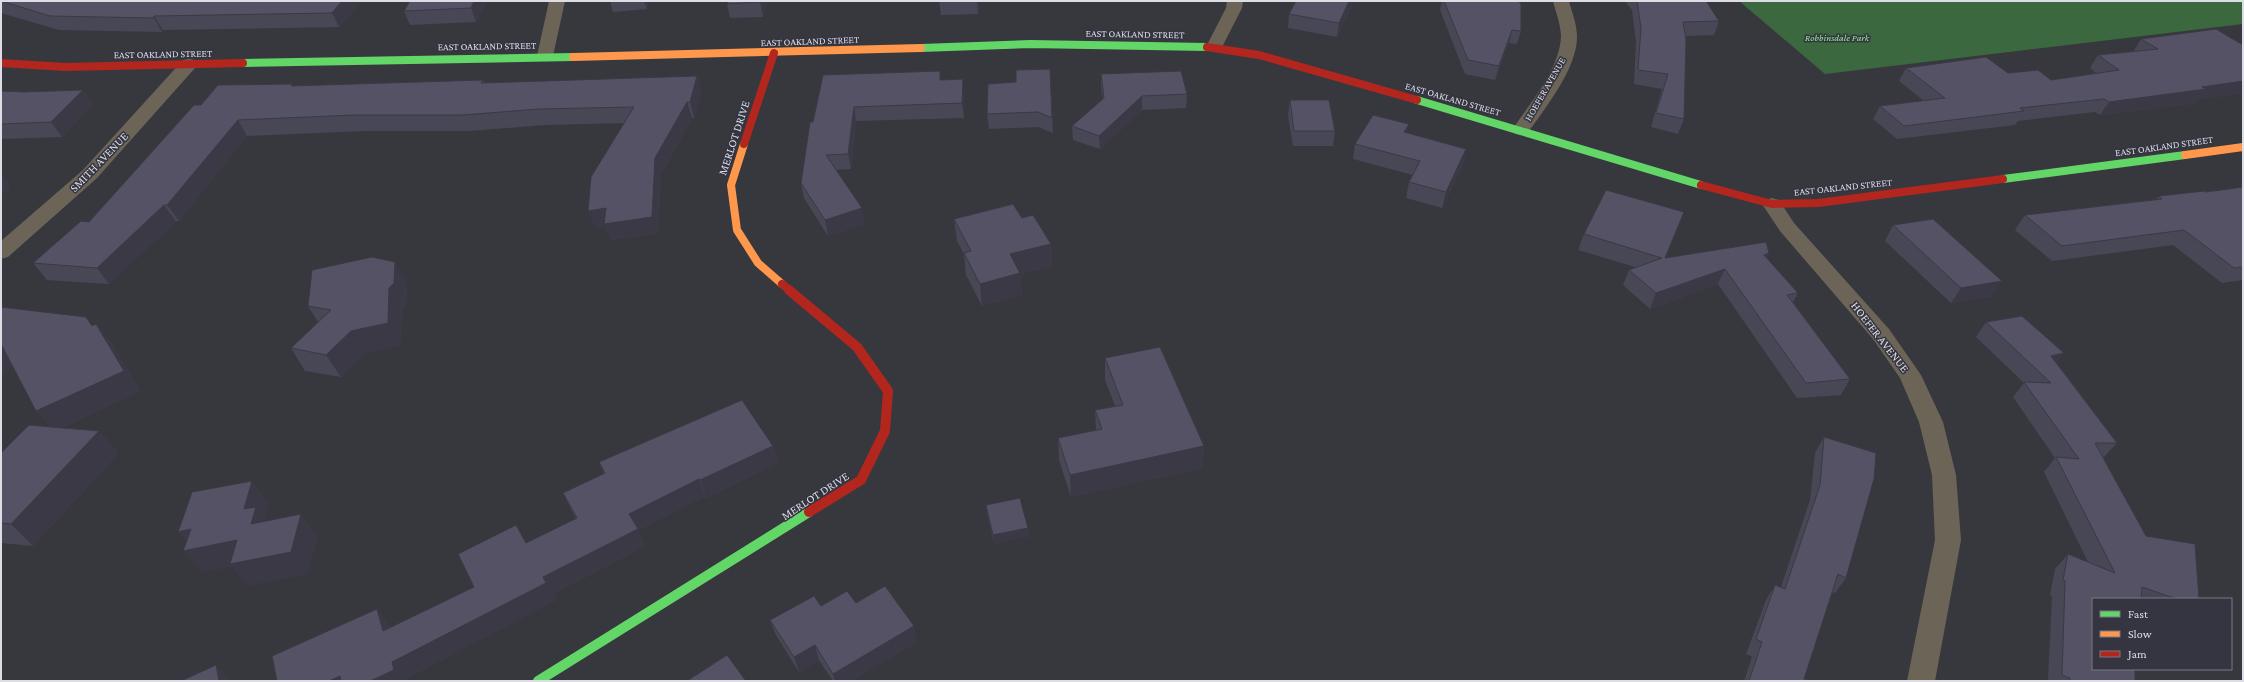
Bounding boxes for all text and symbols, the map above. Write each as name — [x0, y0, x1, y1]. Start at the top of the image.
street label: EAST OAKLAND STREET — [1086, 28, 1185, 40]
park label: Robbinsdale Park — [1805, 32, 1870, 43]
street label: EAST OAKLAND STREET — [760, 34, 860, 48]
street label: EAST OAKLAND STREET — [438, 40, 537, 52]
street label: EAST OAKLAND STREET — [114, 48, 213, 60]
street label: HOEFER AVENUE — [1522, 55, 1568, 123]
street label: EAST OAKLAND STREET — [1404, 80, 1503, 118]
street label: MERLOT DRIVE — [715, 99, 753, 177]
street label: SMITH AVENUE — [67, 129, 131, 195]
street label: EAST OAKLAND STREET — [2114, 134, 2214, 158]
street label: EAST OAKLAND STREET — [1793, 176, 1893, 198]
street label: HOEFER AVENUE — [1848, 299, 1912, 376]
street label: MERLOT DRIVE — [779, 469, 852, 523]
legend — [2092, 598, 2232, 670]
text: Fast — [2128, 607, 2149, 621]
text: Slow — [2128, 627, 2152, 641]
text: Jam — [2127, 647, 2147, 661]

